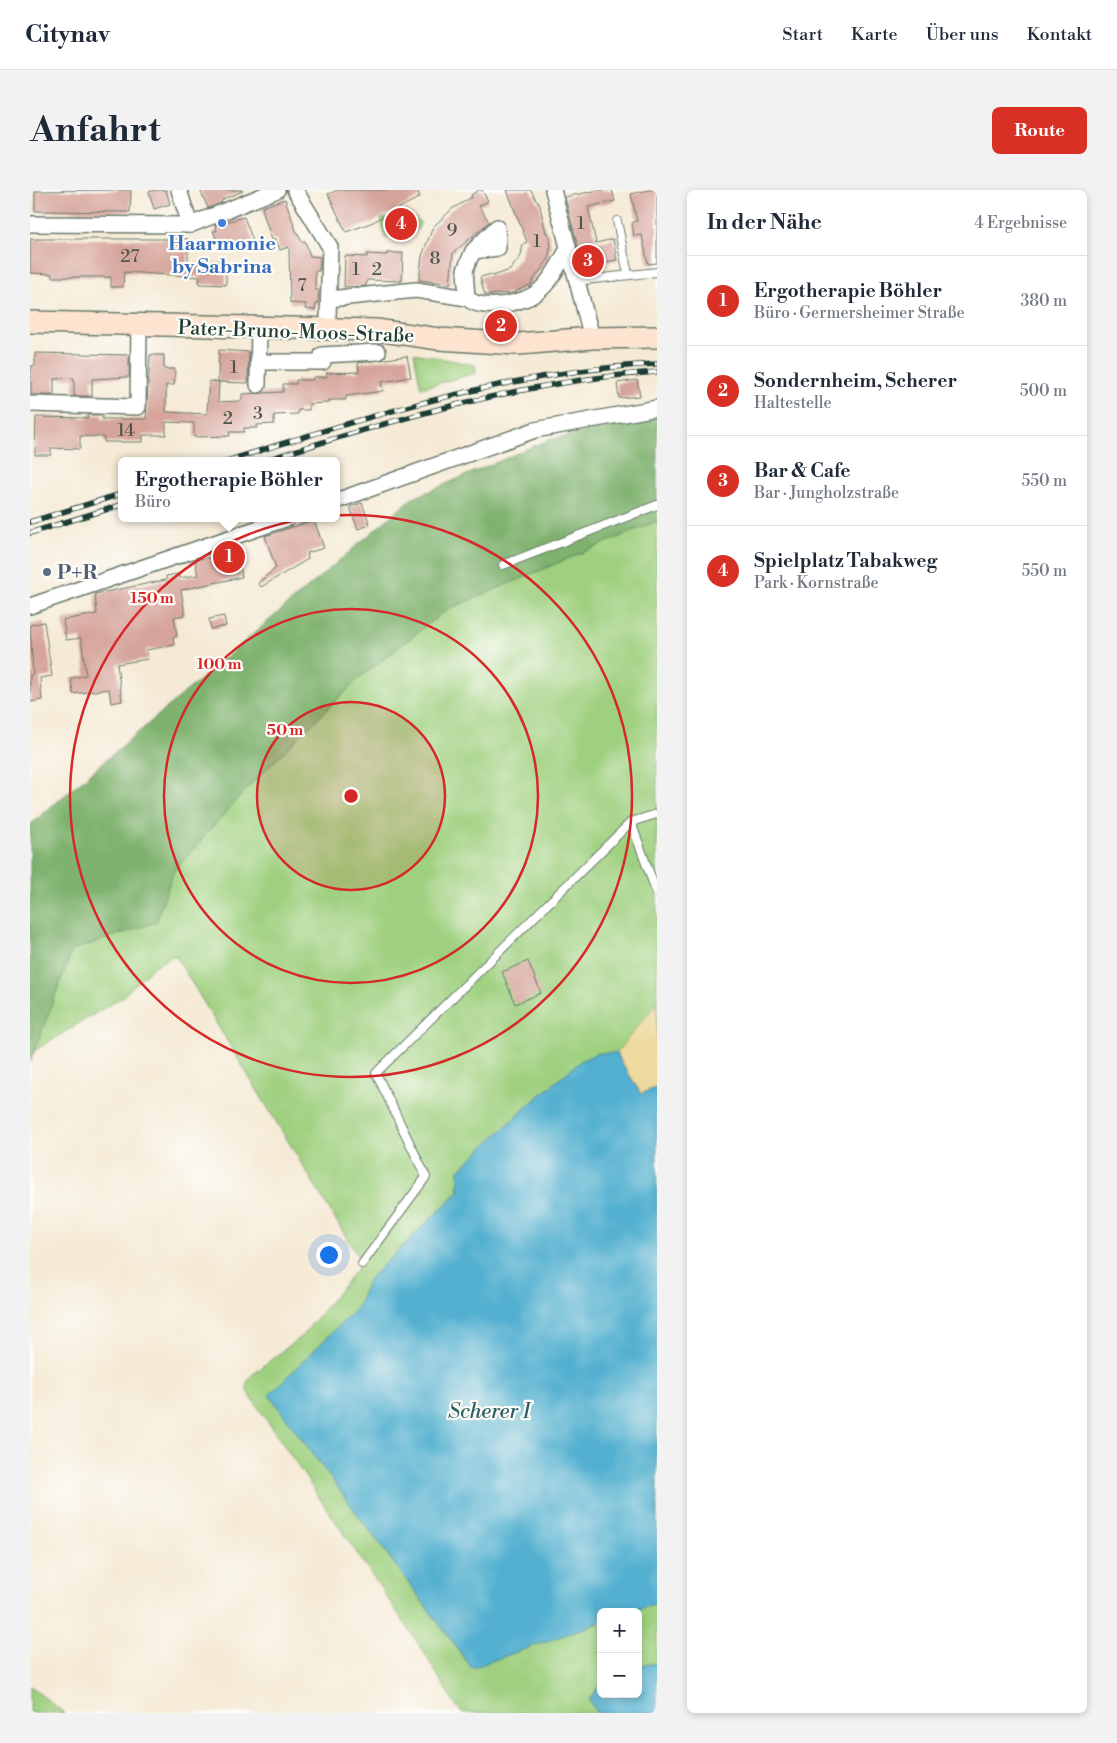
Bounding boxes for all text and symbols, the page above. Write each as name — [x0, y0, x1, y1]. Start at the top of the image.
text: Citynav — [25, 20, 110, 50]
text: Start — [782, 23, 823, 46]
text: Karte — [851, 23, 898, 46]
text: Über uns — [926, 23, 999, 46]
text: Kontakt — [1027, 23, 1092, 46]
button: Route — [992, 107, 1087, 154]
text: Anfahrt — [30, 109, 161, 152]
pin: 4 — [385, 205, 417, 243]
text: In der Nähe — [707, 210, 822, 236]
house number: 1 — [577, 212, 585, 235]
text: 4 Ergebnisse — [974, 213, 1067, 233]
marker: Haarmonie by Sabrina — [216, 217, 228, 229]
house number: 9 — [447, 219, 458, 242]
house number: 1 — [533, 230, 541, 253]
place label: Haarmonie by Sabrina — [168, 232, 276, 280]
pin: 3 — [572, 242, 604, 280]
house number: 27 — [120, 245, 140, 268]
house number: 8 — [429, 247, 441, 270]
house number: 1 — [352, 258, 360, 281]
house number: 2 — [372, 258, 382, 281]
house number: 7 — [297, 274, 307, 297]
text: Ergotherapie Böhler — [754, 279, 942, 303]
text: 1 — [719, 291, 727, 311]
text: 380 m — [1020, 291, 1067, 311]
text: Büro · Germersheimer Straße — [754, 303, 965, 323]
pin: 2 — [485, 307, 517, 345]
street label: Pater-Bruno-Moos-Straße — [177, 316, 415, 349]
house number: 1 — [230, 356, 238, 379]
text: Sondernheim, Scherer — [754, 369, 957, 393]
text: 2 — [718, 381, 728, 401]
text: 500 m — [1020, 381, 1067, 401]
text: Haltestelle — [754, 393, 832, 413]
house number: 3 — [253, 402, 263, 425]
house number: 2 — [223, 407, 233, 430]
house number: 14 — [117, 419, 135, 442]
popup — [118, 457, 340, 522]
text: Bar & Cafe — [754, 459, 850, 483]
text: Ergotherapie Böhler — [135, 468, 323, 492]
text: 3 — [718, 471, 728, 491]
text: 550 m — [1021, 471, 1067, 491]
text: Bar · Jungholzstraße — [754, 483, 899, 503]
text: Büro — [135, 492, 171, 512]
pin: 1 — [213, 538, 245, 576]
text: Spielplatz Tabakweg — [754, 549, 937, 573]
place label: P+R — [57, 561, 99, 586]
text: 4 — [718, 561, 728, 581]
text: 550 m — [1021, 561, 1067, 581]
marker: P+R — [41, 566, 53, 578]
text: Park · Kornstraße — [754, 573, 879, 593]
text: 150 m — [130, 589, 174, 608]
text: 100 m — [197, 655, 242, 674]
text: 50 m — [267, 721, 303, 740]
centre of rings — [342, 787, 360, 805]
your location — [316, 1242, 342, 1268]
water label: Scherer I — [448, 1399, 533, 1425]
map controls — [597, 1608, 642, 1698]
button: + — [597, 1608, 642, 1653]
button: − — [597, 1653, 642, 1698]

